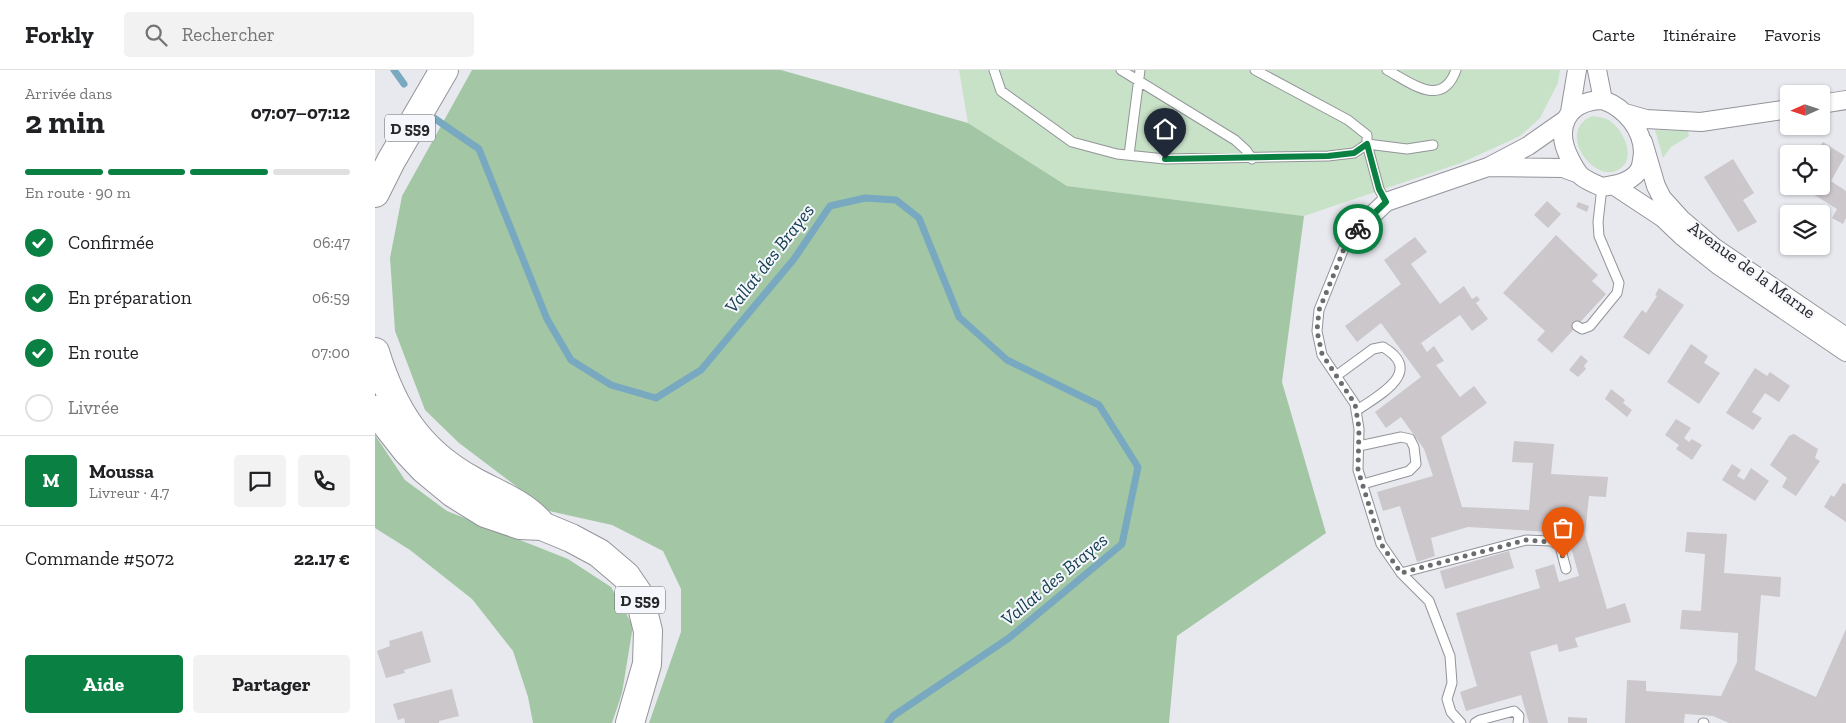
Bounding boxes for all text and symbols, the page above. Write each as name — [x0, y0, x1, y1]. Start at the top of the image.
search box — [124, 12, 474, 57]
text: Forkly — [25, 20, 94, 49]
icon: search — [142, 21, 170, 49]
text: Rechercher — [182, 23, 275, 46]
text: Carte — [1592, 24, 1635, 46]
text: Itinéraire — [1663, 24, 1736, 46]
text: Favoris — [1764, 24, 1821, 46]
text: Arrivée dans — [25, 84, 112, 103]
north arrow — [1780, 85, 1830, 135]
map controls — [1780, 85, 1830, 255]
text: 07:07–07:12 — [251, 101, 350, 124]
text: 2 min — [25, 103, 105, 141]
pin — [1144, 108, 1186, 159]
road number: D 559 — [385, 114, 435, 142]
icon: home — [1151, 115, 1179, 143]
button: locate — [1780, 145, 1830, 195]
text: En route · 90 m — [25, 183, 131, 202]
water label: Vallat des Brayes — [720, 199, 819, 317]
courier — [1333, 204, 1383, 254]
button: layers — [1780, 205, 1830, 255]
icon: bike — [1344, 215, 1372, 243]
street label: Avenue de la Marne — [1684, 216, 1820, 324]
icon: check — [25, 229, 53, 257]
text: Confirmée — [68, 231, 154, 254]
text: 06:47 — [313, 233, 350, 252]
icon: check — [25, 284, 53, 312]
text: En préparation — [68, 286, 192, 309]
text: 06:59 — [312, 288, 350, 307]
icon: check — [25, 339, 53, 367]
text: En route — [68, 341, 139, 364]
text: 07:00 — [311, 343, 350, 362]
text: Livrée — [68, 396, 119, 419]
button: chat — [234, 455, 286, 507]
button: phone — [298, 455, 350, 507]
text: Moussa — [89, 460, 154, 483]
text: M — [42, 469, 60, 492]
text: Livreur · 4.7 — [89, 483, 169, 502]
pin — [1542, 507, 1584, 558]
icon: bag — [1549, 514, 1577, 542]
water label: Vallat des Brayes — [996, 528, 1112, 631]
text: Commande #5072 — [25, 547, 174, 570]
text: 22.17 € — [294, 547, 350, 570]
road number: D 559 — [615, 586, 665, 614]
button: Aide — [25, 655, 183, 713]
button: Partager — [193, 655, 350, 713]

